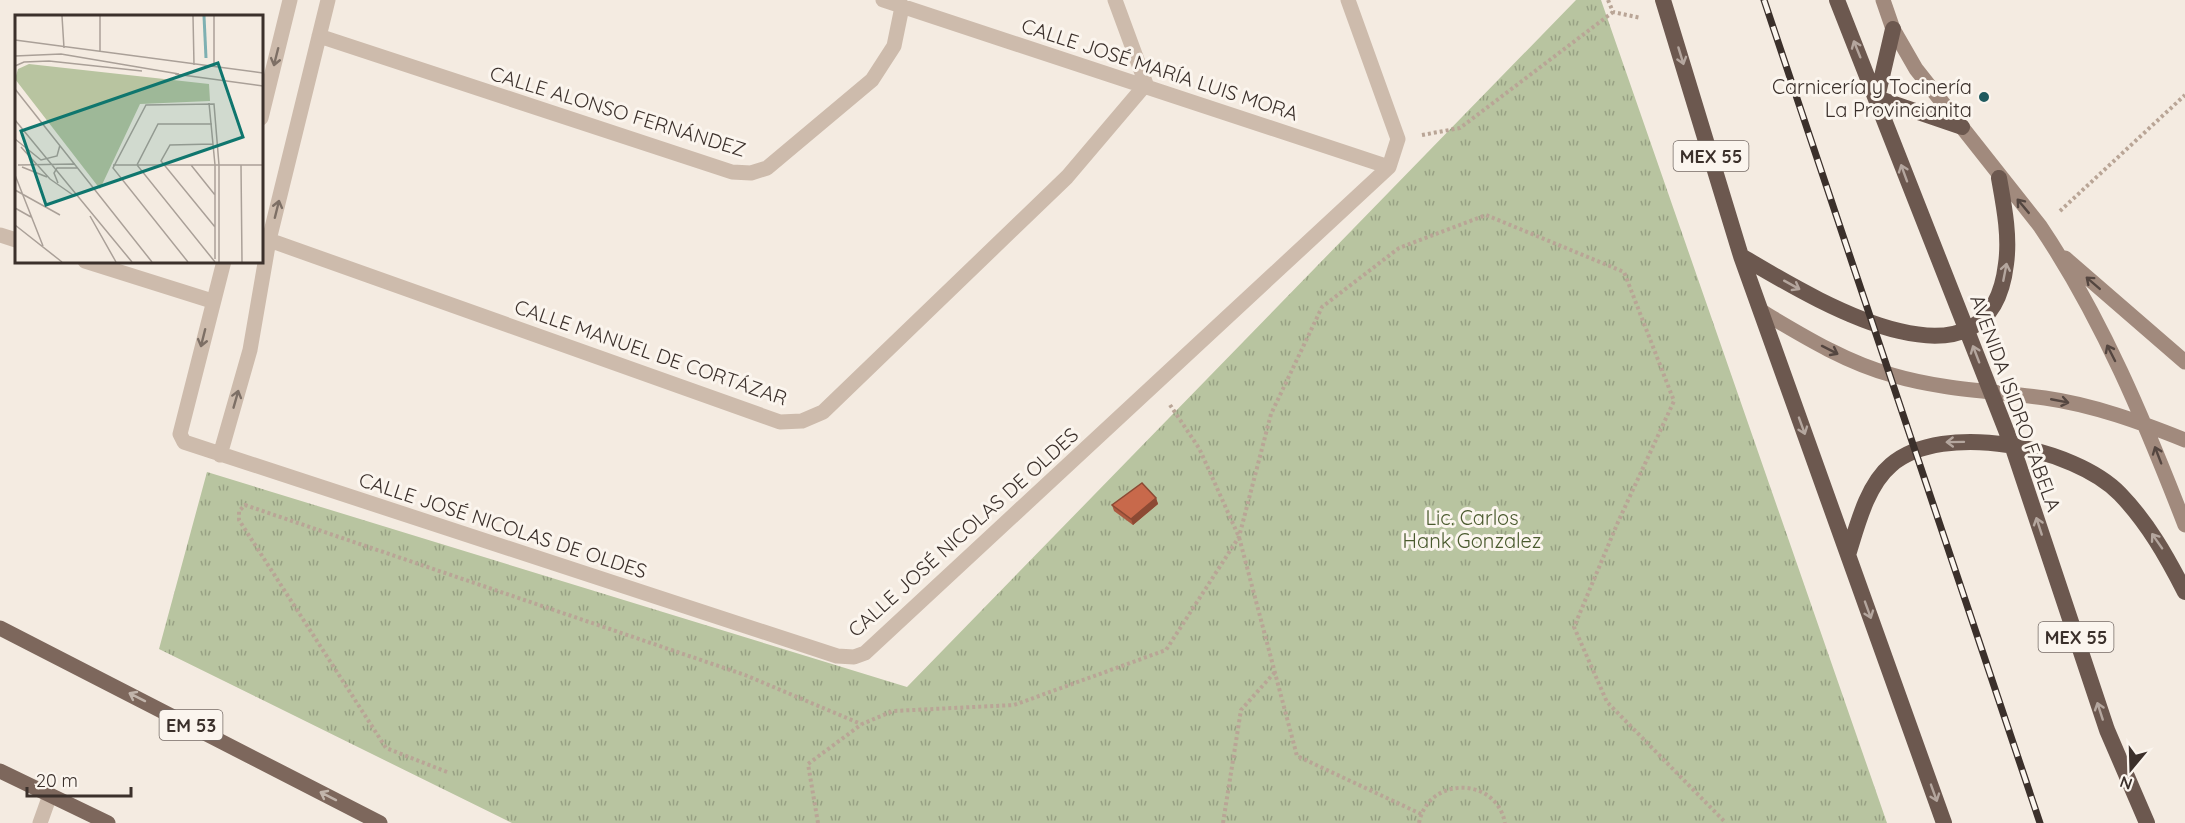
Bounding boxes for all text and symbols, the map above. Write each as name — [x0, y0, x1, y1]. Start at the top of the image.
street label: CALLE JOSÉ MARÍA LUIS MORA — [1018, 12, 1302, 126]
inset map — [15, 15, 262, 262]
one-way arrow — [1851, 40, 1862, 59]
one-way arrow — [1676, 46, 1687, 65]
one-way arrow — [270, 47, 282, 66]
street label: CALLE ALONSO FERNÁNDEZ — [487, 60, 749, 162]
place label: Carnicería y Tocinería La Provincianita — [1772, 74, 1972, 122]
marker: Carnicería y Tocinería La Provincianita — [1977, 90, 1991, 104]
road number: MEX 55 — [1674, 141, 1748, 171]
one-way arrow — [1898, 164, 1909, 183]
one-way arrow — [272, 199, 283, 219]
one-way arrow — [2016, 199, 2030, 214]
one-way arrow — [1999, 263, 2011, 282]
one-way arrow — [2086, 276, 2101, 290]
one-way arrow — [1782, 280, 1800, 291]
street label: AVENIDA ISIDRO FABELA — [1965, 291, 2067, 515]
street label: CALLE MANUEL DE CORTÁZAR — [511, 293, 791, 411]
one-way arrow — [197, 328, 209, 347]
one-way arrow — [1821, 345, 1839, 357]
one-way arrow — [1970, 345, 1981, 364]
one-way arrow — [2105, 345, 2117, 362]
one-way arrow — [231, 390, 242, 409]
one-way arrow — [2050, 396, 2069, 407]
one-way arrow — [1797, 416, 1808, 435]
street label: CALLE JOSÉ NICOLAS DE OLDES — [843, 422, 1083, 642]
one-way arrow — [1946, 436, 1966, 448]
one-way arrow — [2151, 447, 2162, 465]
street label: CALLE JOSÉ NICOLAS DE OLDES — [356, 467, 650, 583]
park label: Lic. Carlos Hank Gonzalez — [1403, 505, 1541, 553]
one-way arrow — [2033, 517, 2044, 536]
one-way arrow — [2151, 533, 2163, 550]
one-way arrow — [1863, 600, 1874, 619]
road number: MEX 55 — [2038, 622, 2114, 652]
one-way arrow — [128, 690, 146, 702]
one-way arrow — [2094, 702, 2105, 721]
road number: EM 53 — [160, 710, 222, 740]
north arrow — [2101, 739, 2161, 799]
scale bar — [27, 760, 130, 798]
text: 20 m — [36, 769, 78, 792]
text: N — [2117, 772, 2135, 795]
one-way arrow — [1929, 784, 1940, 802]
one-way arrow — [320, 790, 338, 801]

